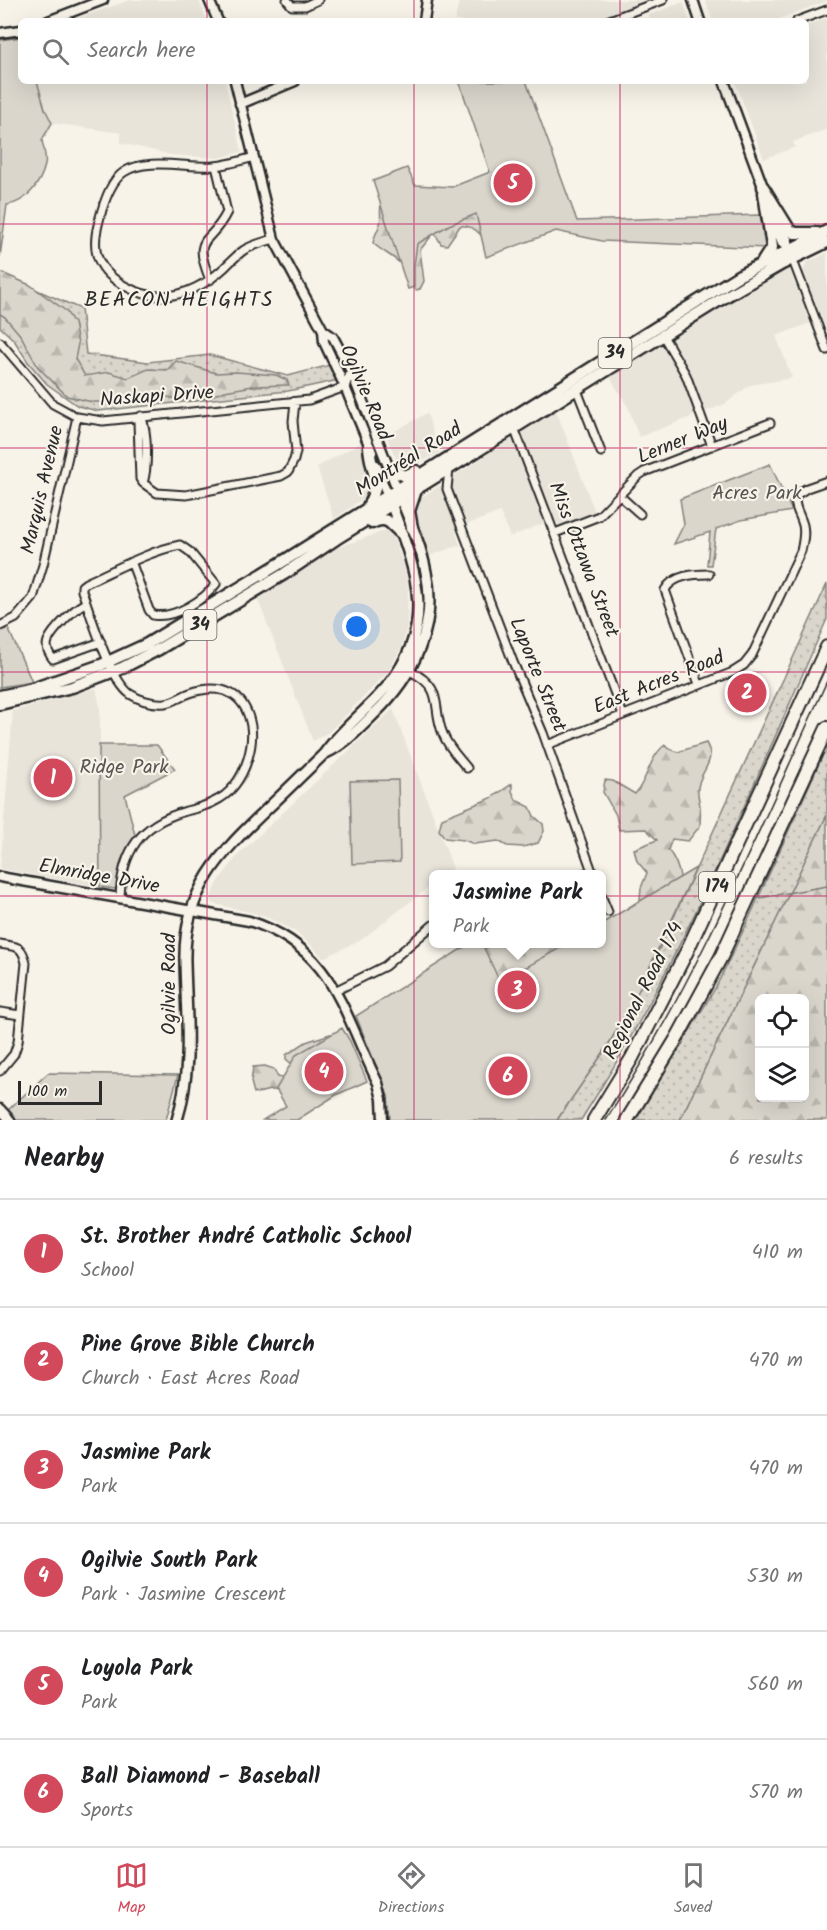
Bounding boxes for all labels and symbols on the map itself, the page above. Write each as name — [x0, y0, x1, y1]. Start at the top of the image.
pin: 5 — [494, 160, 532, 206]
district label: BEACON HEIGHTS — [84, 284, 274, 317]
road number: 34 — [598, 338, 632, 368]
street label: Ogilvie Road — [330, 340, 400, 447]
street label: Naskapi Drive — [99, 377, 215, 417]
street label: Lerner Way — [633, 408, 734, 474]
street label: Montréal Road — [349, 414, 470, 506]
street label: Marquis Avenue — [13, 423, 73, 557]
street label: Miss Ottawa Street — [539, 478, 627, 643]
park label: Acres Park — [712, 478, 802, 510]
road number: 34 — [184, 610, 216, 640]
your location — [342, 612, 371, 641]
street label: Laporte Street — [499, 613, 575, 737]
street label: East Acres Road — [589, 642, 730, 724]
pin: 2 — [728, 670, 766, 716]
park label: Ridge Park — [79, 752, 169, 784]
pin: 1 — [34, 756, 72, 800]
street label: Elmridge Drive — [36, 851, 162, 903]
road number: 174 — [699, 872, 735, 902]
street label: Regional Road 174 — [595, 916, 693, 1066]
street label: Ogilvie Road — [154, 932, 186, 1035]
pin: 3 — [498, 968, 536, 1012]
pin: 4 — [304, 1050, 344, 1094]
pin: 6 — [488, 1054, 528, 1098]
scale bar — [18, 1078, 102, 1106]

